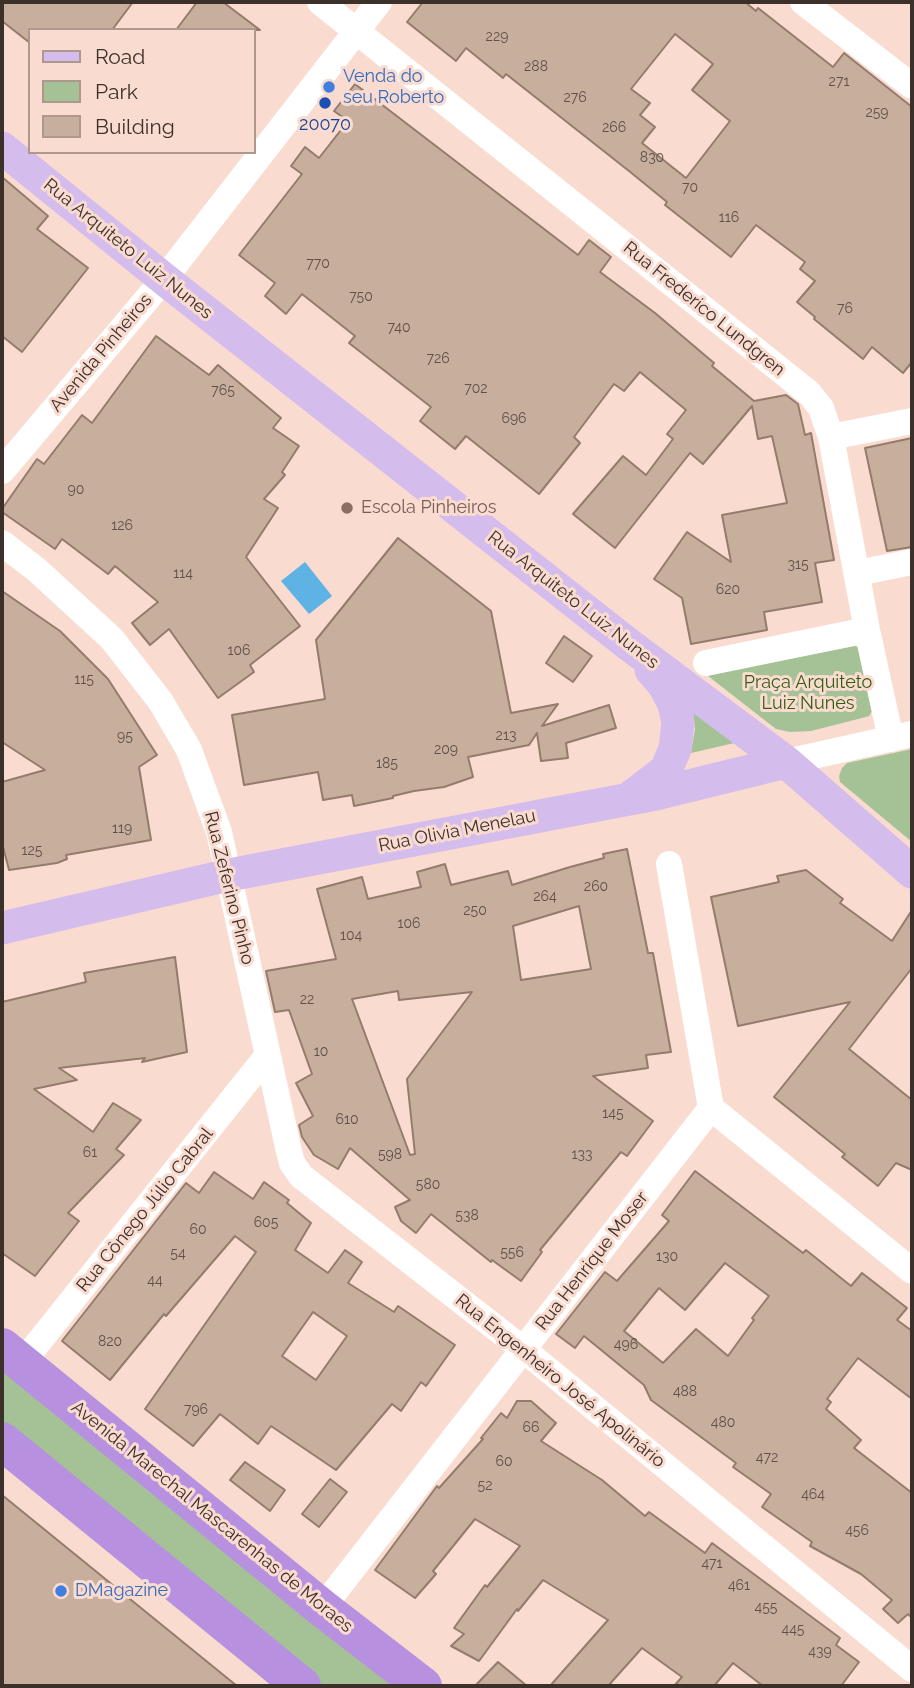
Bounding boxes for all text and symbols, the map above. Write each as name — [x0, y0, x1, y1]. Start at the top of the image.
legend — [28, 28, 256, 154]
house number: 229 — [486, 29, 508, 45]
text: Road — [95, 44, 145, 69]
house number: 288 — [524, 59, 548, 75]
place label: Venda do seu Roberto — [343, 66, 444, 108]
house number: 271 — [829, 74, 849, 90]
text: Park — [95, 79, 138, 104]
marker: Venda do seu Roberto — [321, 79, 337, 95]
house number: 276 — [563, 90, 587, 106]
marker: 20070 — [317, 95, 333, 111]
house number: 259 — [865, 105, 889, 121]
text: Building — [95, 114, 175, 139]
place label: 20070 — [299, 114, 351, 136]
house number: 266 — [602, 120, 626, 136]
house number: 830 — [640, 150, 664, 166]
street label: Rua Arquiteto Luiz Nunes — [39, 174, 217, 324]
house number: 70 — [682, 180, 698, 196]
house number: 116 — [719, 210, 739, 226]
street label: Rua Frederico Lundgren — [619, 237, 789, 381]
house number: 770 — [306, 256, 330, 272]
house number: 750 — [349, 289, 373, 305]
street label: Avenida Pinheiros — [45, 290, 157, 416]
house number: 76 — [837, 301, 853, 317]
house number: 740 — [388, 320, 410, 336]
house number: 726 — [426, 351, 450, 367]
house number: 702 — [464, 381, 488, 397]
house number: 765 — [211, 383, 235, 399]
house number: 696 — [501, 411, 527, 427]
house number: 90 — [68, 482, 84, 498]
place label: Escola Pinheiros — [361, 497, 496, 519]
marker: Escola Pinheiros — [339, 500, 355, 516]
house number: 126 — [111, 518, 133, 534]
street label: Rua Arquiteto Luiz Nunes — [483, 527, 663, 673]
house number: 315 — [787, 557, 809, 573]
house number: 114 — [173, 566, 193, 582]
house number: 620 — [716, 582, 740, 598]
house number: 106 — [227, 643, 251, 659]
house number: 115 — [74, 672, 94, 688]
park label: Praça Arquiteto Luiz Nunes — [744, 672, 872, 714]
house number: 213 — [496, 728, 516, 744]
house number: 95 — [117, 729, 133, 745]
house number: 209 — [434, 742, 458, 758]
house number: 185 — [376, 756, 398, 772]
street label: Rua Olivia Menelau — [377, 805, 537, 857]
street label: Rua Zeferino Pinho — [199, 809, 259, 967]
house number: 119 — [112, 821, 132, 837]
house number: 125 — [22, 843, 42, 859]
house number: 260 — [584, 879, 608, 895]
house number: 264 — [533, 889, 557, 905]
house number: 250 — [463, 903, 487, 919]
house number: 106 — [397, 916, 421, 932]
house number: 104 — [340, 928, 362, 944]
house number: 22 — [300, 992, 314, 1008]
house number: 10 — [314, 1044, 328, 1060]
house number: 145 — [602, 1106, 624, 1122]
house number: 610 — [335, 1112, 359, 1128]
street label: Rua Cônego Júlio Cabral — [72, 1124, 218, 1296]
house number: 61 — [83, 1145, 97, 1161]
house number: 598 — [378, 1147, 402, 1163]
house number: 133 — [572, 1147, 592, 1163]
house number: 580 — [416, 1177, 440, 1193]
street label: Rua Henrique Moser — [531, 1187, 653, 1335]
house number: 538 — [455, 1208, 479, 1224]
house number: 605 — [254, 1215, 278, 1231]
house number: 60 — [189, 1222, 207, 1238]
house number: 556 — [500, 1245, 524, 1261]
house number: 54 — [170, 1246, 186, 1262]
house number: 130 — [656, 1249, 678, 1265]
house number: 44 — [147, 1273, 163, 1289]
street label: Rua Engenheiro José Apolinário — [451, 1290, 669, 1472]
house number: 820 — [98, 1334, 122, 1350]
house number: 496 — [614, 1337, 638, 1353]
house number: 488 — [673, 1384, 697, 1400]
street label: Avenida Marechal Mascarenhas de Moraes — [67, 1397, 357, 1637]
house number: 796 — [184, 1402, 208, 1418]
house number: 480 — [711, 1415, 735, 1431]
house number: 66 — [523, 1420, 539, 1436]
house number: 472 — [756, 1450, 778, 1466]
house number: 60 — [495, 1454, 513, 1470]
house number: 52 — [478, 1478, 492, 1494]
house number: 464 — [801, 1487, 825, 1503]
house number: 456 — [845, 1523, 869, 1539]
house number: 471 — [701, 1556, 723, 1572]
house number: 461 — [728, 1578, 750, 1594]
place label: DMagazine — [75, 1580, 168, 1602]
marker: DMagazine — [53, 1583, 69, 1599]
house number: 455 — [755, 1600, 777, 1616]
house number: 445 — [782, 1622, 804, 1638]
house number: 439 — [808, 1644, 832, 1660]

